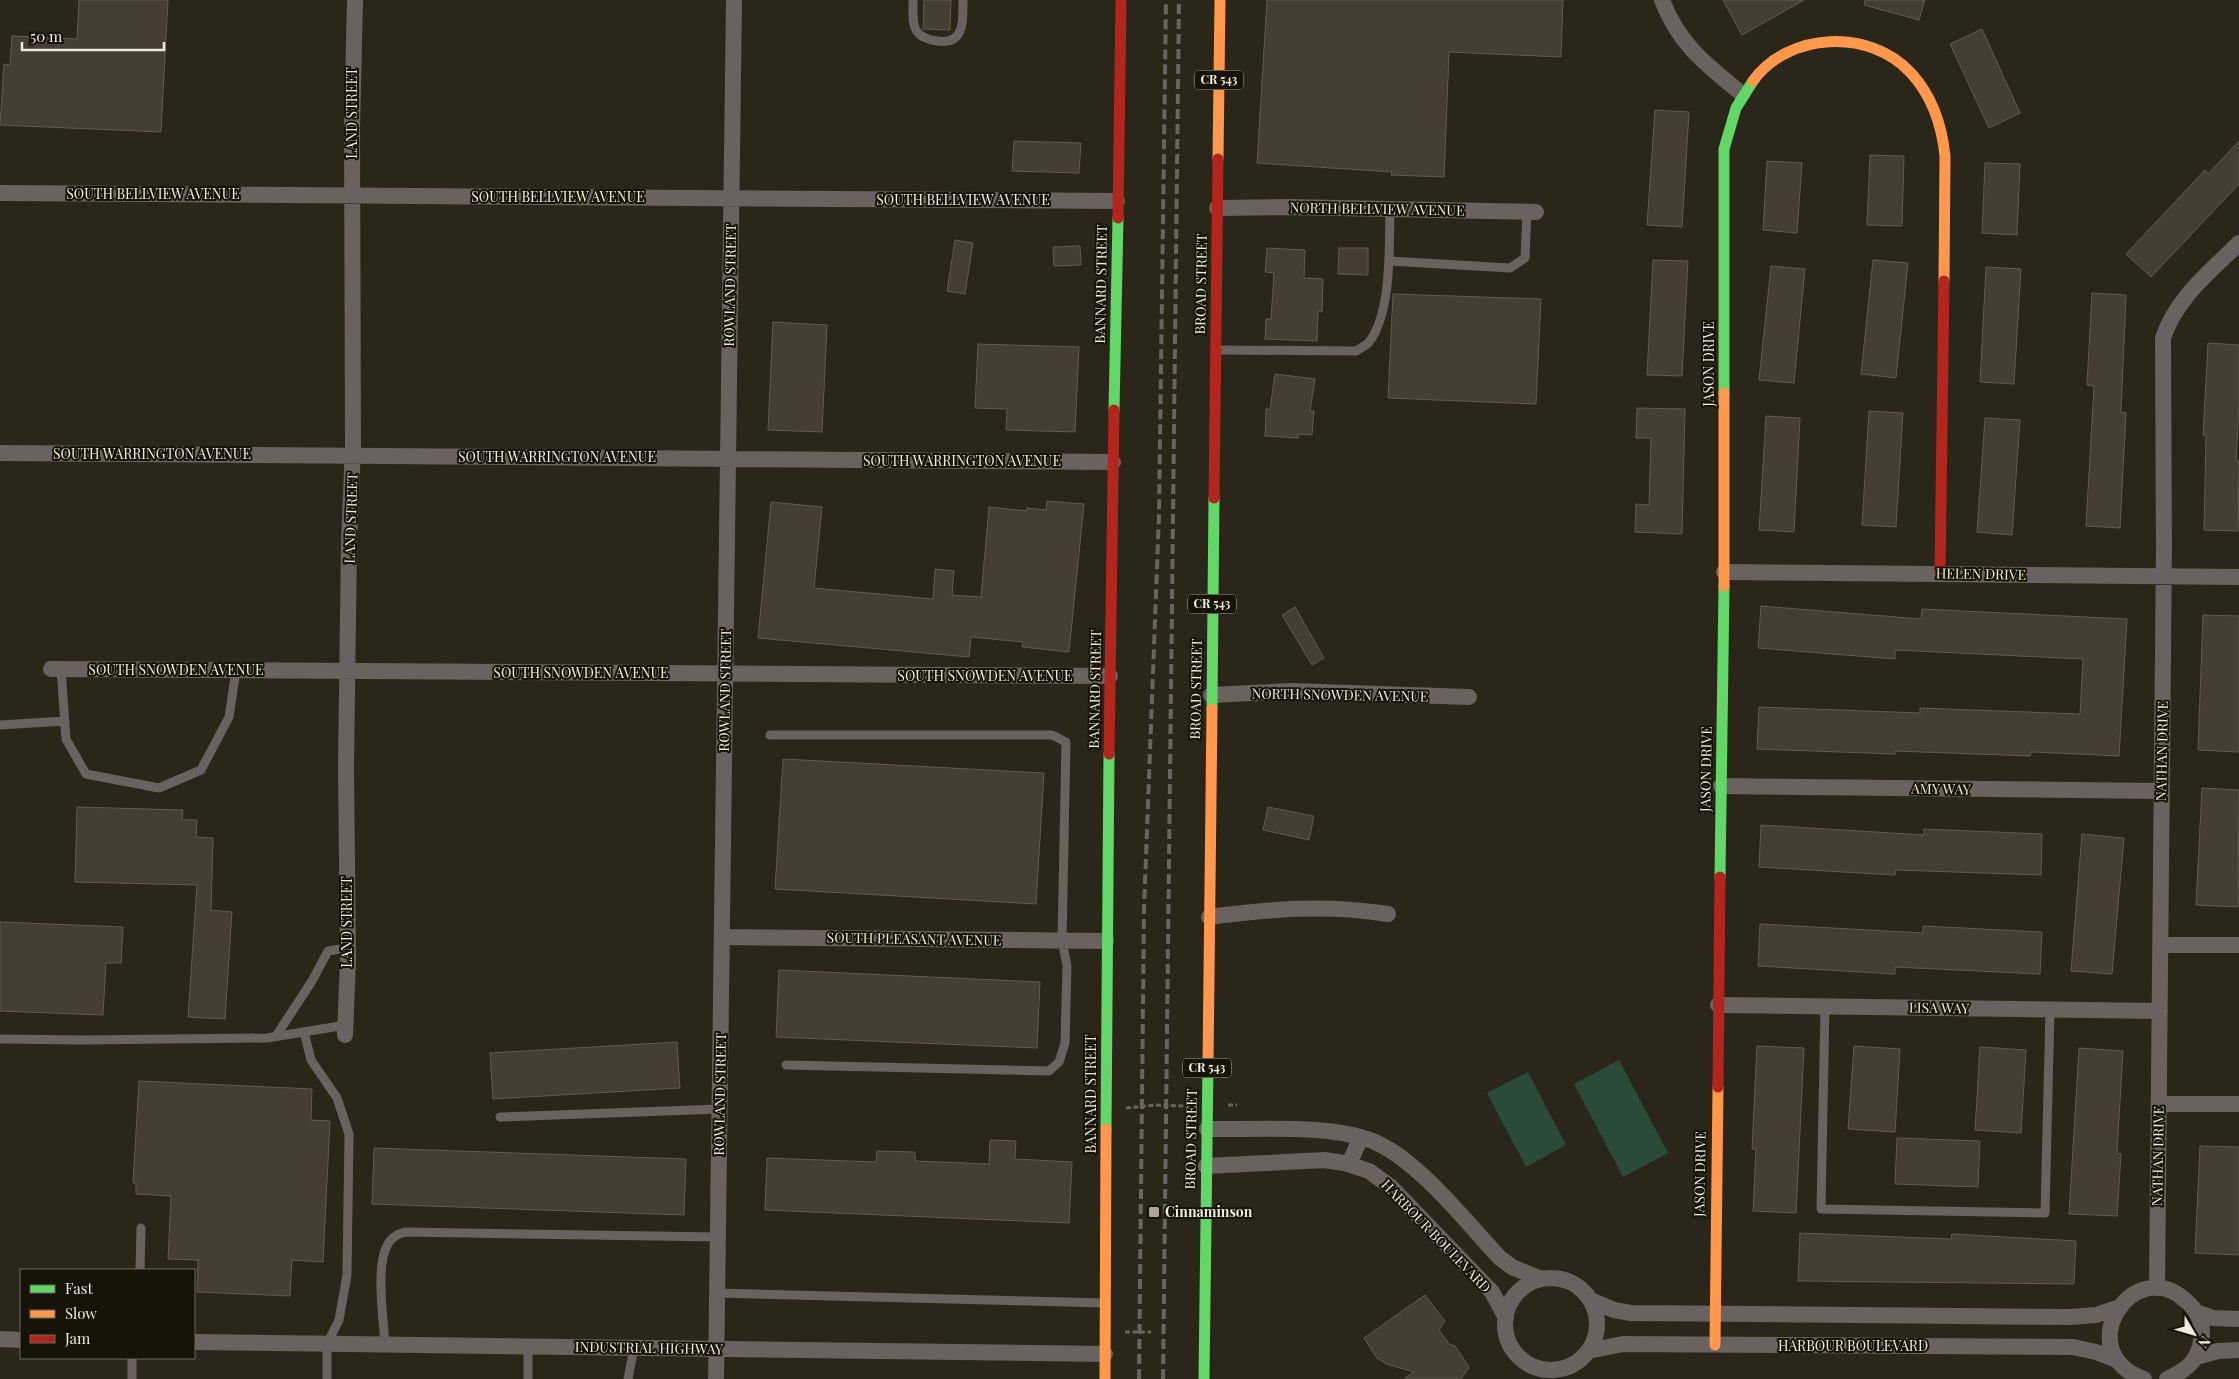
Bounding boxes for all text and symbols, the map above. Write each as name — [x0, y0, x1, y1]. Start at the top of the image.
scale bar — [22, 20, 165, 52]
text: 50 m — [30, 26, 63, 46]
street label: LAND STREET — [342, 67, 361, 159]
road number: CR 543 — [1195, 70, 1243, 90]
street label: SOUTH BELLVIEW AVENUE — [66, 184, 240, 203]
street label: SOUTH BELLVIEW AVENUE — [471, 187, 645, 206]
street label: SOUTH BELLVIEW AVENUE — [876, 190, 1050, 209]
street label: NORTH BELLVIEW AVENUE — [1289, 197, 1465, 220]
street label: ROWLAND STREET — [719, 223, 740, 347]
street label: BANNARD STREET — [1090, 224, 1111, 344]
street label: BROAD STREET — [1190, 233, 1211, 335]
street label: JASON DRIVE — [1699, 321, 1718, 408]
street label: SOUTH WARRINGTON AVENUE — [53, 444, 251, 463]
street label: SOUTH WARRINGTON AVENUE — [458, 447, 656, 466]
street label: SOUTH WARRINGTON AVENUE — [863, 451, 1061, 470]
street label: LAND STREET — [339, 472, 362, 564]
street label: HELEN DRIVE — [1936, 563, 2026, 584]
road number: CR 543 — [1188, 594, 1236, 614]
street label: ROWLAND STREET — [714, 628, 735, 752]
street label: BANNARD STREET — [1084, 629, 1105, 749]
street label: BROAD STREET — [1185, 638, 1206, 740]
street label: SOUTH SNOWDEN AVENUE — [88, 660, 264, 679]
street label: SOUTH SNOWDEN AVENUE — [493, 663, 669, 682]
street label: SOUTH SNOWDEN AVENUE — [897, 666, 1073, 685]
street label: NORTH SNOWDEN AVENUE — [1251, 683, 1429, 706]
street label: NATHAN DRIVE — [2151, 701, 2172, 801]
street label: JASON DRIVE — [1695, 726, 1716, 813]
street label: AMY WAY — [1910, 778, 1972, 799]
street label: LAND STREET — [337, 876, 356, 968]
street label: SOUTH PLEASANT AVENUE — [827, 927, 1001, 950]
street label: LISA WAY — [1909, 997, 1970, 1018]
street label: ROWLAND STREET — [709, 1032, 730, 1156]
street label: BANNARD STREET — [1081, 1034, 1100, 1154]
road number: CR 543 — [1183, 1058, 1231, 1078]
street label: BROAD STREET — [1180, 1088, 1201, 1190]
street label: NATHAN DRIVE — [2147, 1106, 2168, 1206]
street label: JASON DRIVE — [1689, 1131, 1710, 1218]
street label: HARBOUR BOULEVARD — [1377, 1175, 1495, 1296]
place label: Cinnaminson — [1165, 1202, 1253, 1221]
marker: Cinnaminson — [1147, 1205, 1161, 1219]
legend — [20, 1269, 195, 1359]
text: Fast — [65, 1278, 94, 1298]
text: Slow — [65, 1303, 97, 1323]
north arrow — [2169, 1309, 2219, 1359]
text: Jam — [64, 1328, 91, 1348]
text: N — [2194, 1332, 2215, 1352]
street label: HARBOUR BOULEVARD — [1778, 1336, 1928, 1355]
street label: INDUSTRIAL HIGHWAY — [575, 1337, 724, 1358]

